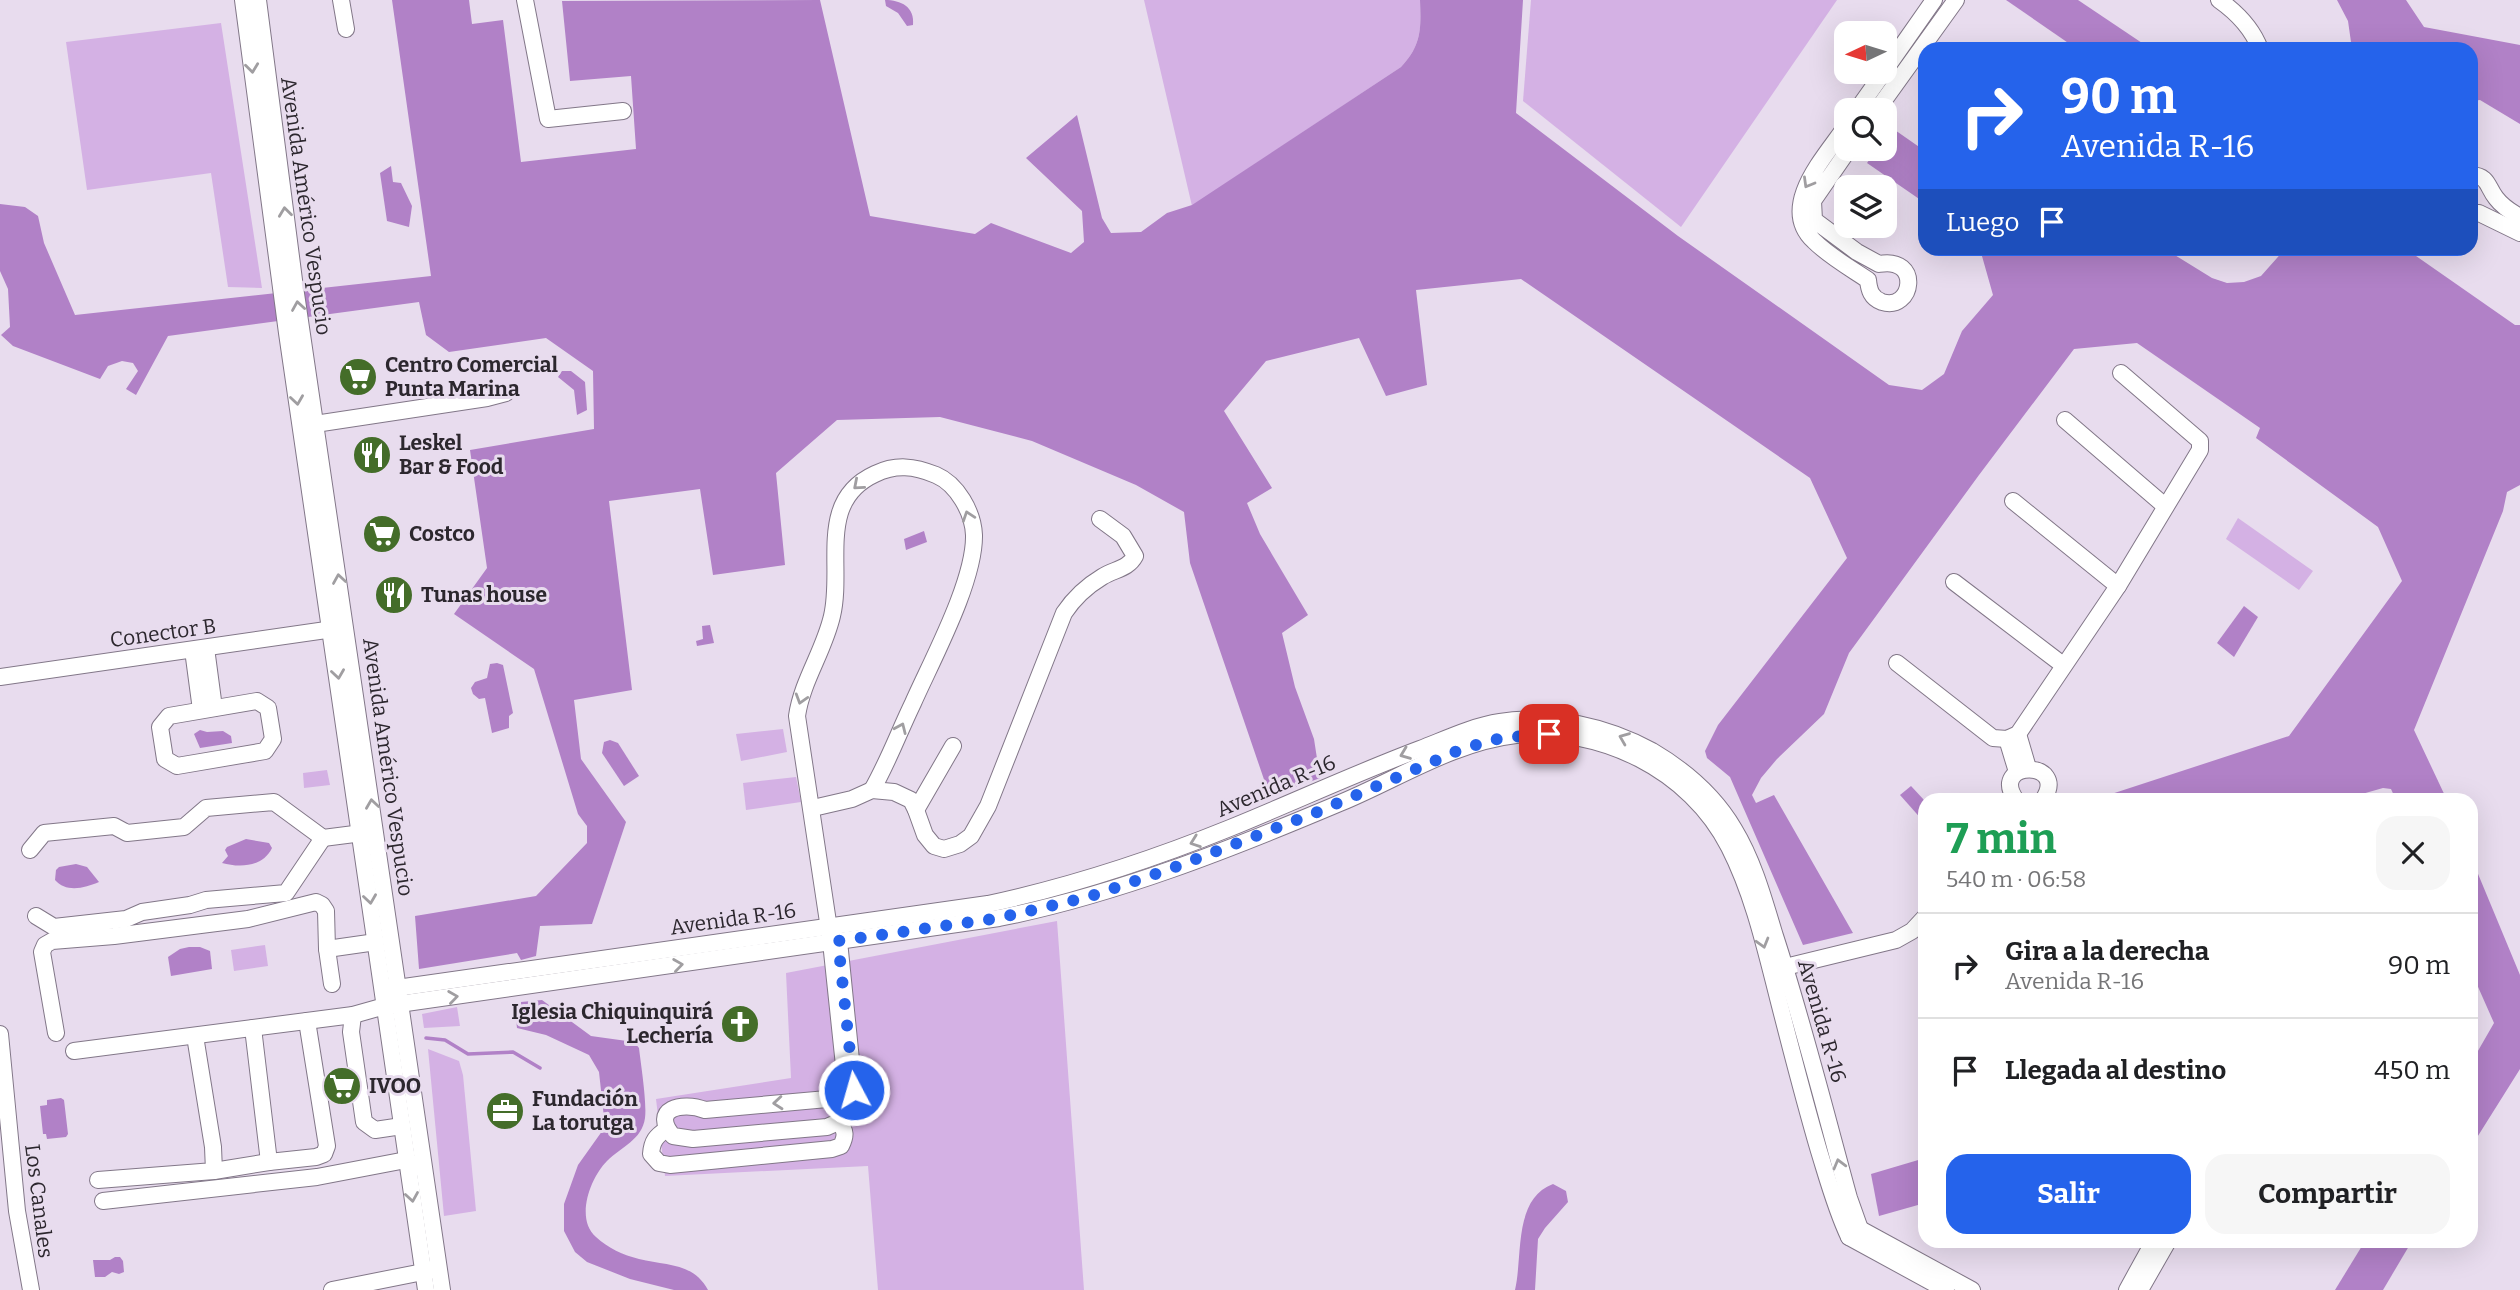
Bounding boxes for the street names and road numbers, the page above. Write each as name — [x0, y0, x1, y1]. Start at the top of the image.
street label: Avenida Américo Vespucio — [275, 75, 337, 337]
street label: Conector B — [108, 613, 218, 653]
street label: Avenida Américo Vespucio — [357, 636, 419, 898]
street label: Avenida R-16 — [1213, 749, 1339, 823]
street label: Avenida R-16 — [668, 897, 798, 941]
street label: Avenida R-16 — [1792, 956, 1852, 1086]
street label: Los Canales — [19, 1143, 59, 1259]

